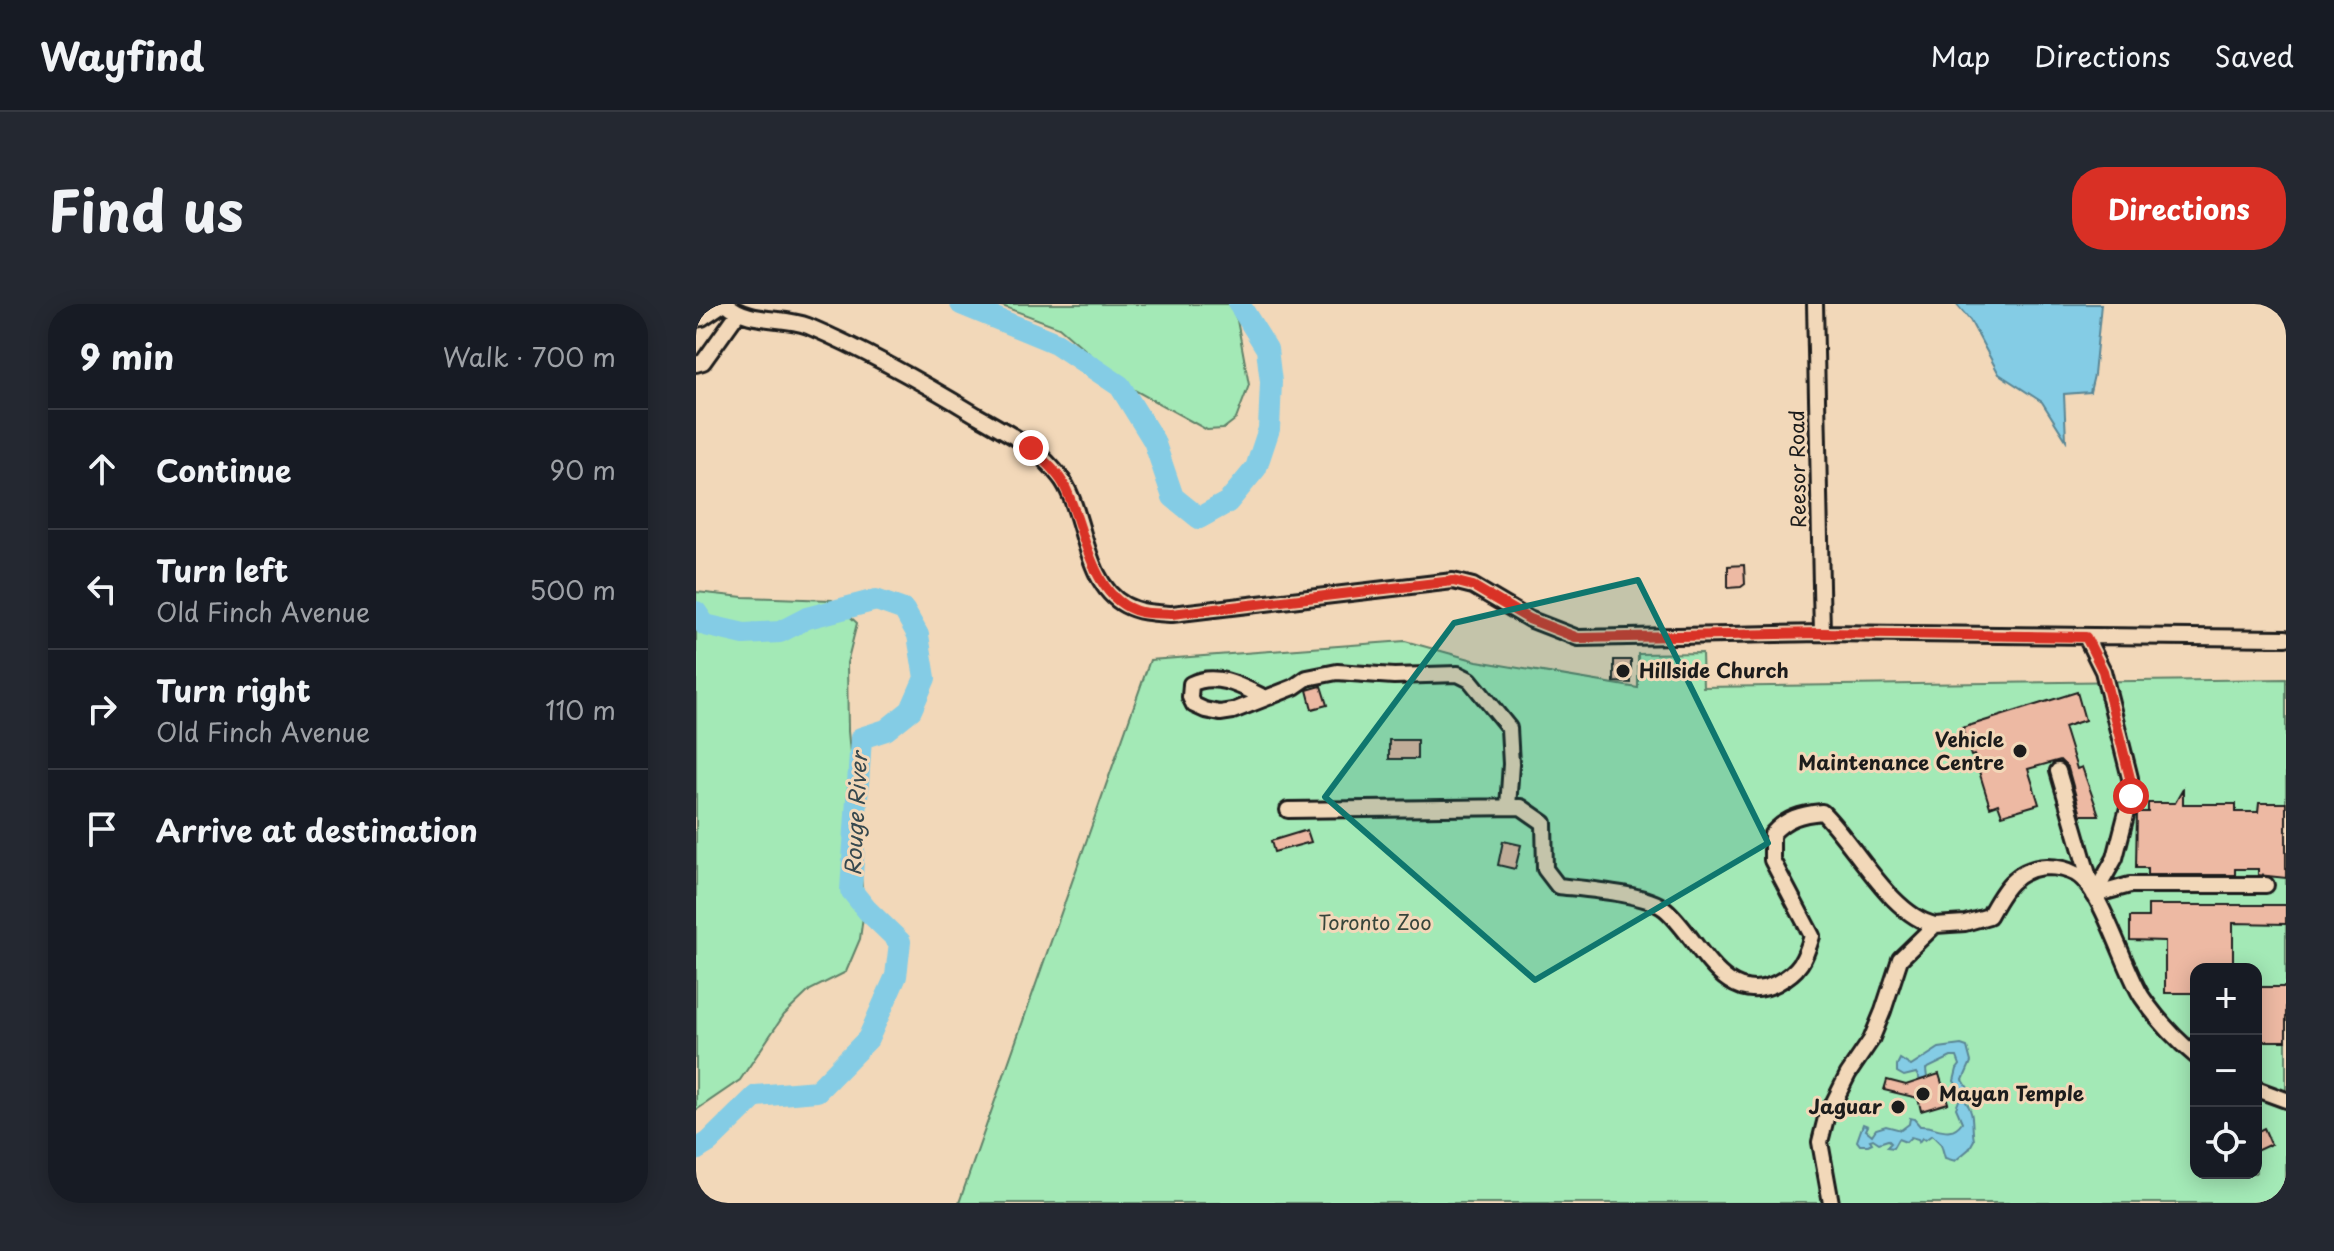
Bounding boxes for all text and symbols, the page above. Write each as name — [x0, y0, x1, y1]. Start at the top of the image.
text: Wayfind — [40, 27, 204, 84]
text: Map — [1931, 34, 1990, 77]
text: Directions — [2034, 34, 2171, 77]
text: Saved — [2215, 34, 2294, 77]
text: Find us — [48, 166, 244, 251]
button: Directions — [2072, 167, 2286, 250]
text: 9 min — [80, 330, 174, 382]
text: Walk · 700 m — [443, 337, 616, 376]
street label: Reesor Road — [1781, 410, 1813, 528]
route end — [1013, 430, 1049, 466]
icon: ahead — [80, 447, 124, 491]
text: Continue — [156, 447, 291, 492]
text: 90 m — [549, 450, 616, 489]
text: Turn left — [156, 547, 288, 592]
icon: left — [80, 567, 124, 611]
text: 500 m — [529, 570, 616, 609]
text: Old Finch Avenue — [156, 592, 370, 631]
place label: Hillside Church — [1639, 655, 1789, 685]
marker: Hillside Church — [1614, 662, 1632, 680]
text: Turn right — [156, 667, 311, 712]
icon: right — [80, 687, 124, 731]
text: 110 m — [545, 690, 616, 729]
text: Old Finch Avenue — [156, 712, 370, 751]
place label: Vehicle Maintenance Centre — [1798, 724, 2004, 777]
marker: Vehicle Maintenance Centre — [2011, 742, 2029, 760]
water label: Rouge River — [835, 748, 874, 876]
route start — [2113, 778, 2149, 814]
icon: arrive — [80, 807, 124, 851]
text: Arrive at destination — [156, 807, 478, 852]
park label: Toronto Zoo — [1319, 907, 1431, 937]
map controls — [2190, 963, 2262, 1179]
button: + — [2190, 963, 2262, 1035]
button: − — [2190, 1035, 2262, 1107]
place label: Mayan Temple — [1939, 1078, 2084, 1108]
marker: Mayan Temple — [1914, 1085, 1932, 1103]
place label: Jaguar — [1809, 1091, 1883, 1121]
marker: Jaguar — [1889, 1098, 1907, 1116]
button: locate — [2190, 1107, 2262, 1179]

